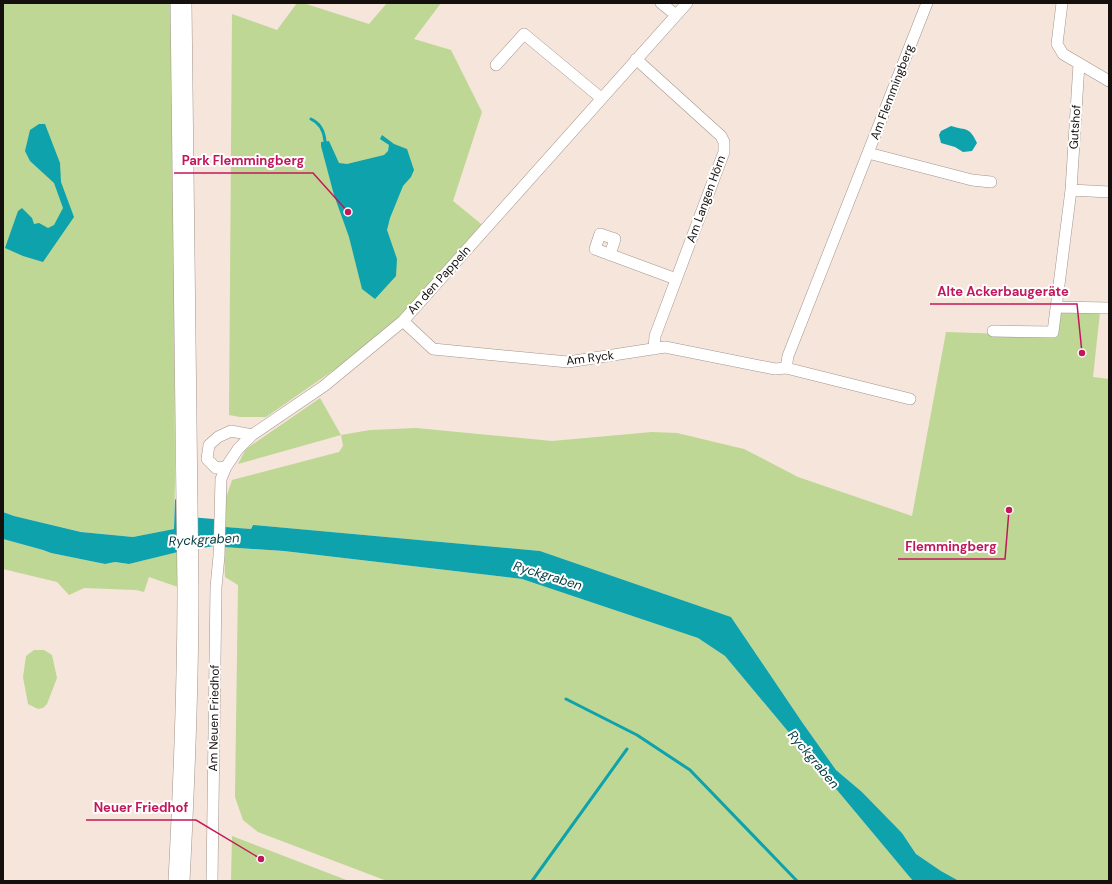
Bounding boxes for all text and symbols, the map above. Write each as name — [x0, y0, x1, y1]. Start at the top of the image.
street label: Am Flemmingberg — [866, 42, 918, 142]
street label: Gutshof — [1065, 104, 1085, 150]
callout: Park Flemmingberg — [174, 148, 313, 173]
text: Park Flemmingberg — [182, 152, 305, 169]
street label: Am Langen Hörn — [683, 153, 729, 245]
street label: An den Pappeln — [404, 242, 474, 318]
callout: Alte Ackerbaugeräte — [930, 279, 1077, 304]
text: Alte Ackerbaugeräte — [937, 283, 1069, 300]
street label: Am Ryck — [565, 347, 615, 369]
water label: Ryckgraben — [168, 529, 240, 550]
callout: Flemmingberg — [898, 534, 1005, 559]
text: Flemmingberg — [905, 538, 997, 555]
water label: Ryckgraben — [511, 557, 584, 594]
street label: Am Neuen Friedhof — [205, 664, 223, 772]
water label: Ryckgraben — [784, 727, 843, 792]
callout: Neuer Friedhof — [86, 795, 196, 820]
text: Neuer Friedhof — [94, 799, 189, 816]

